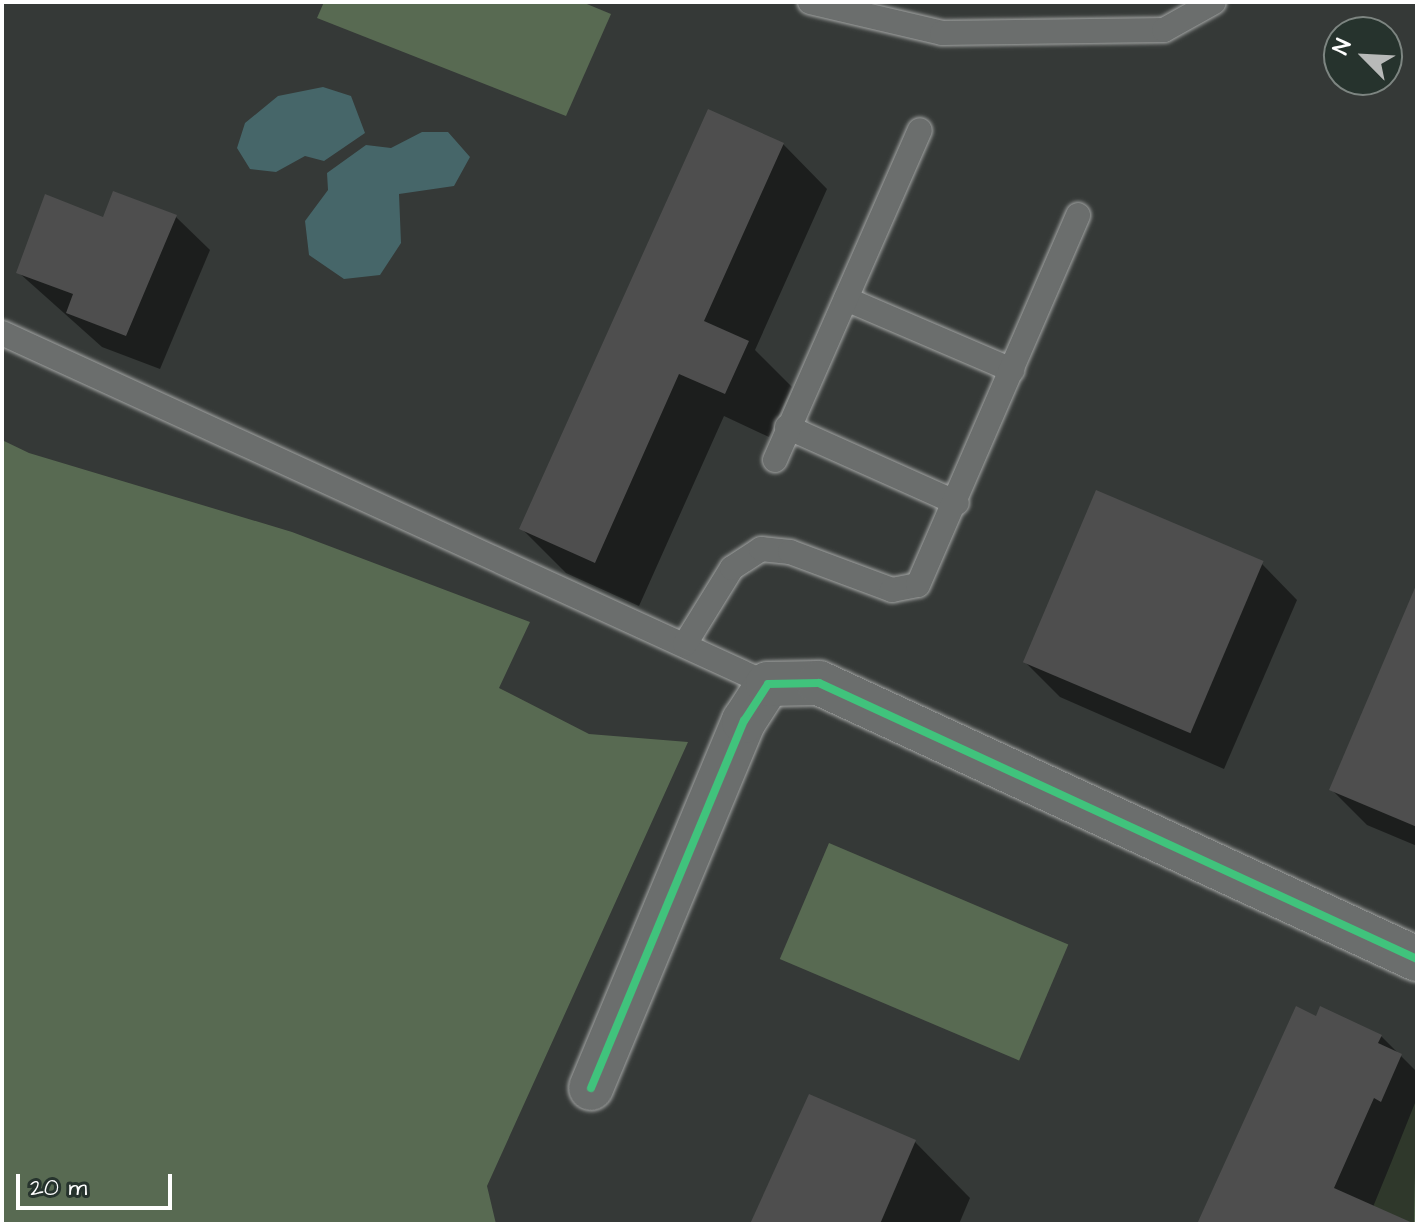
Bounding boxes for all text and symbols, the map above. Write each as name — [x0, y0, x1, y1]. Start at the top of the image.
north arrow — [1323, 16, 1403, 96]
text: N — [1325, 34, 1359, 59]
scale bar — [20, 1158, 176, 1208]
text: 20 m — [30, 1171, 87, 1205]

